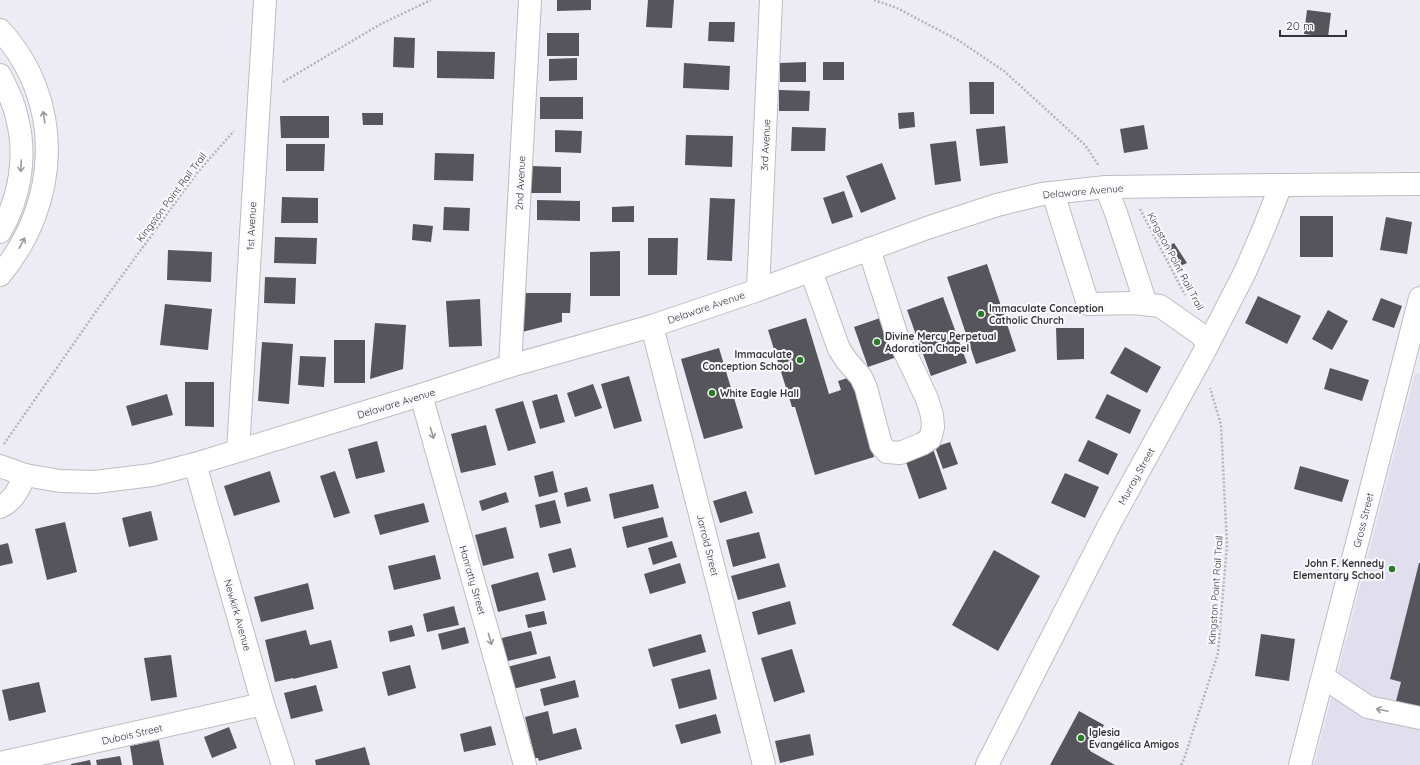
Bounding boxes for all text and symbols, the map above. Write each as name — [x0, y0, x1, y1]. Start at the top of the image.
scale bar — [1280, 12, 1346, 38]
text: 20 m — [1286, 18, 1314, 33]
one-way arrow — [39, 111, 47, 124]
street label: 3rd Avenue — [758, 118, 773, 171]
street label: Kingston Point Rail Trail — [133, 150, 209, 245]
street label: 2nd Avenue — [513, 155, 528, 210]
one-way arrow — [17, 159, 24, 172]
street label: Delaware Avenue — [1042, 181, 1124, 202]
street label: 1st Avenue — [244, 201, 259, 251]
street label: Kingston Point Rail Trail — [1144, 210, 1207, 312]
one-way arrow — [19, 237, 27, 249]
street label: Delaware Avenue — [666, 288, 747, 327]
place label: Immaculate Conception Catholic Church — [989, 302, 1104, 327]
marker: Immaculate Conception Catholic Church — [976, 309, 986, 319]
place label: Divine Mercy Perpetual Adoration Chapel — [885, 330, 997, 355]
marker: Divine Mercy Perpetual Adoration Chapel — [872, 337, 882, 347]
place label: Immaculate Conception School — [702, 348, 792, 373]
marker: Immaculate Conception School — [795, 355, 805, 365]
street label: Delaware Avenue — [355, 385, 437, 422]
place label: White Eagle Hall — [720, 387, 799, 400]
marker: White Eagle Hall — [707, 388, 717, 398]
one-way arrow — [429, 426, 436, 439]
street label: Murray Street — [1115, 445, 1158, 507]
street label: Gross Street — [1350, 491, 1377, 549]
street label: Jarrold Street — [694, 513, 722, 578]
street label: Kingston Point Rail Trail — [1205, 535, 1226, 645]
street label: Hanratty Street — [456, 544, 489, 617]
place label: John F. Kennedy Elementary School — [1293, 557, 1384, 582]
marker: John F. Kennedy Elementary School — [1387, 564, 1397, 574]
street label: Newkirk Avenue — [221, 578, 254, 653]
one-way arrow — [486, 632, 494, 645]
one-way arrow — [1376, 705, 1389, 713]
street label: Dubois Street — [101, 721, 164, 748]
place label: Iglesia Evangélica Amigos — [1089, 726, 1179, 751]
marker: Iglesia Evangélica Amigos — [1076, 733, 1086, 743]

